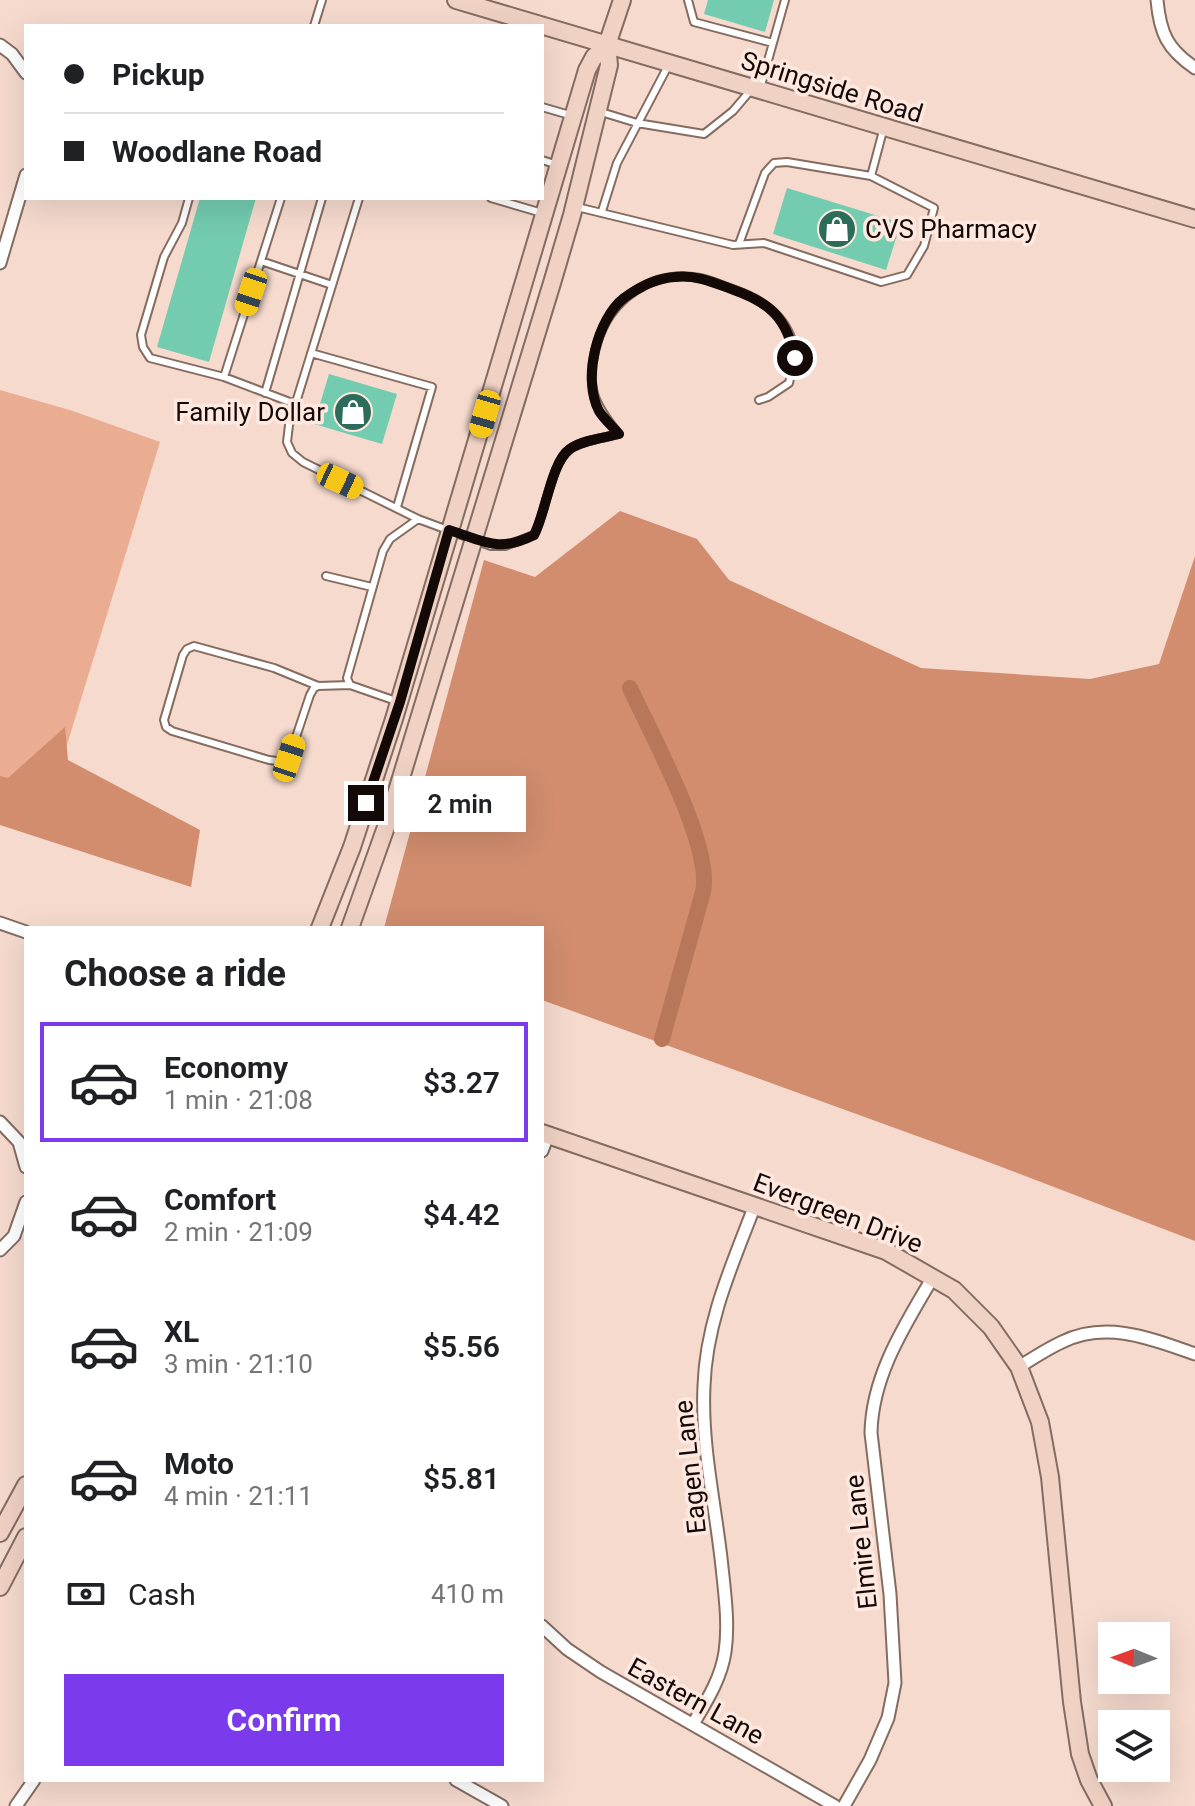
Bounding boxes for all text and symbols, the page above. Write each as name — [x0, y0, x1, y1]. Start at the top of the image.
street label: Springside Road — [738, 45, 926, 129]
text: Pickup — [112, 57, 205, 92]
text: Woodlane Road — [112, 134, 322, 169]
shop icon: CVS Pharmacy — [816, 208, 858, 250]
place label: CVS Pharmacy — [865, 214, 1037, 244]
car — [232, 265, 270, 319]
route start — [777, 340, 813, 376]
car — [467, 388, 503, 440]
shop icon: Family Dollar — [332, 391, 374, 433]
place label: Family Dollar — [175, 397, 325, 427]
car — [313, 460, 367, 502]
car — [270, 731, 308, 785]
callout: 2 min — [394, 775, 526, 831]
route end — [348, 785, 384, 821]
text: 2 min — [427, 789, 493, 819]
text: Choose a ride — [64, 953, 286, 995]
icon: car — [68, 1046, 140, 1118]
text: Economy — [164, 1050, 288, 1085]
text: $3.27 — [423, 1065, 500, 1100]
text: 1 min · 21:08 — [164, 1085, 313, 1115]
street label: Evergreen Drive — [749, 1167, 927, 1259]
icon: car — [68, 1178, 140, 1250]
text: Comfort — [164, 1182, 276, 1217]
text: $4.42 — [423, 1197, 500, 1232]
text: 2 min · 21:09 — [164, 1217, 313, 1247]
icon: car — [68, 1310, 140, 1382]
text: XL — [164, 1314, 199, 1349]
text: $5.56 — [423, 1329, 500, 1364]
text: 3 min · 21:10 — [164, 1349, 313, 1379]
street label: Eagen Lane — [668, 1399, 712, 1535]
icon: car — [68, 1442, 140, 1514]
text: Moto — [164, 1446, 234, 1481]
text: $5.81 — [423, 1461, 500, 1496]
street label: Elmire Lane — [839, 1473, 883, 1611]
text: 4 min · 21:11 — [164, 1481, 313, 1511]
icon: cash — [64, 1572, 108, 1616]
text: Cash — [128, 1577, 196, 1612]
text: 410 m — [431, 1579, 504, 1609]
north arrow — [1098, 1622, 1170, 1694]
map controls — [1098, 1622, 1170, 1782]
street label: Eastern Lane — [623, 1651, 769, 1751]
button: Confirm — [64, 1674, 504, 1766]
button: layers — [1098, 1710, 1170, 1782]

